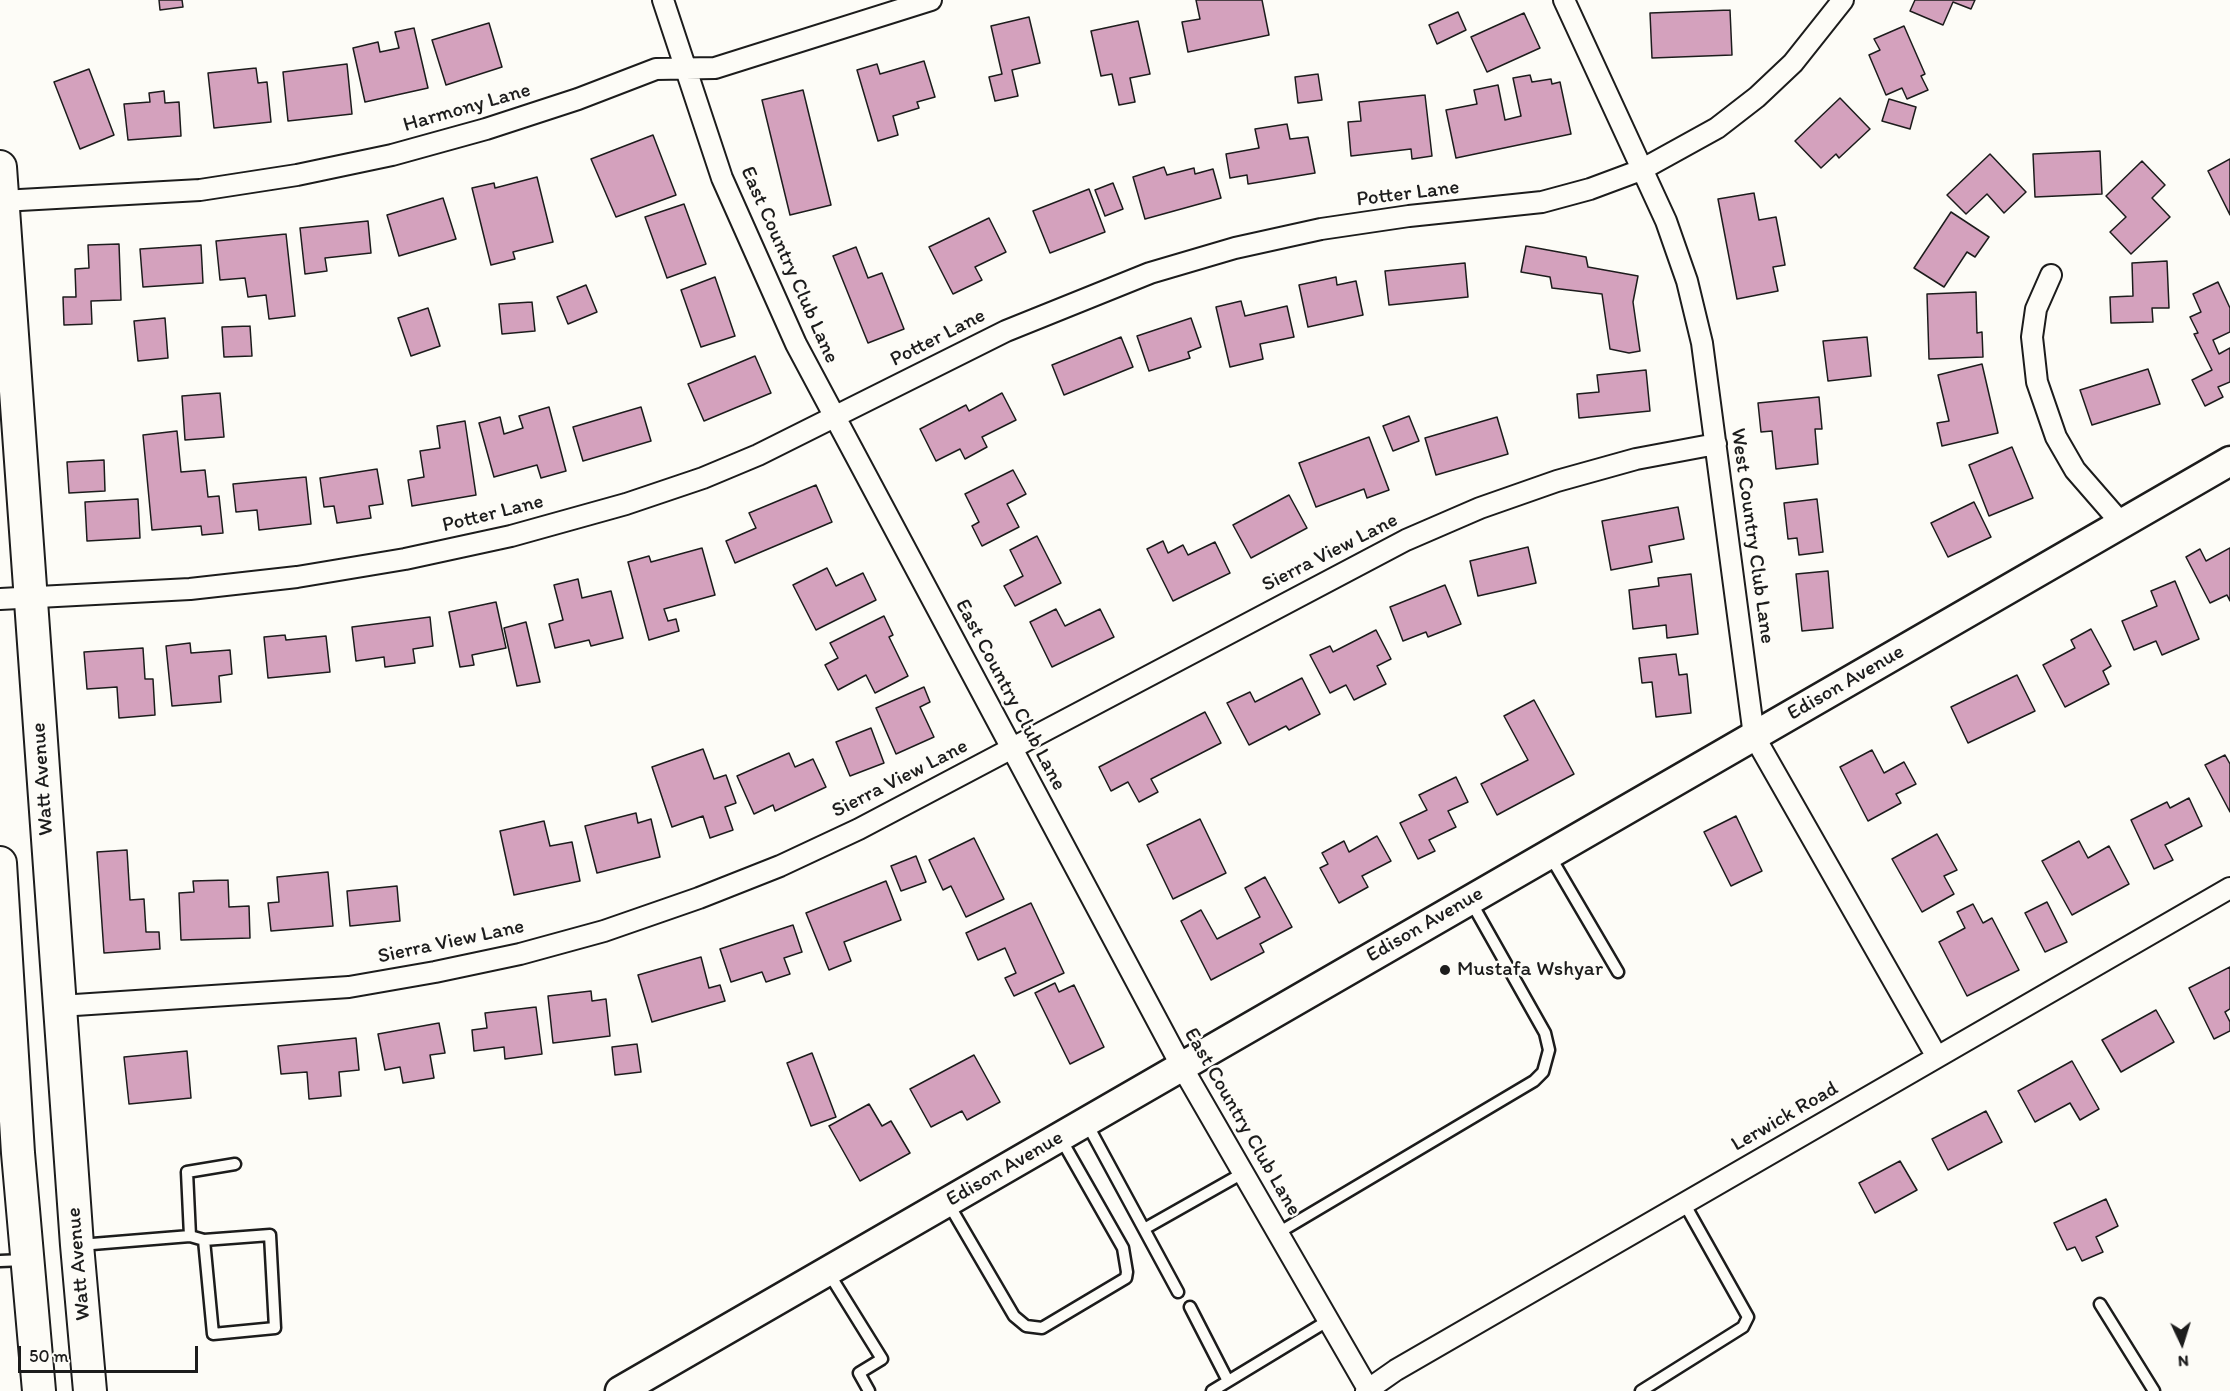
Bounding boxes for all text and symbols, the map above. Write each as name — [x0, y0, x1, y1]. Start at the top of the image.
street label: Harmony Lane — [400, 78, 534, 138]
street label: East Country Club Lane — [734, 163, 844, 367]
street label: Potter Lane — [1355, 175, 1461, 213]
street label: Potter Lane — [886, 303, 990, 373]
street label: West Country Club Lane — [1724, 426, 1780, 646]
street label: Potter Lane — [440, 489, 546, 539]
street label: Sierra View Lane — [1258, 508, 1402, 598]
street label: East Country Club Lane — [949, 595, 1071, 795]
street label: Edison Avenue — [1783, 639, 1909, 727]
street label: Watt Avenue — [26, 722, 60, 836]
street label: Sierra View Lane — [828, 734, 972, 824]
street label: Edison Avenue — [1362, 881, 1488, 969]
street label: Sierra View Lane — [375, 914, 527, 970]
place label: Mustafa Wshyar — [1457, 957, 1603, 983]
marker: Mustafa Wshyar — [1438, 963, 1452, 977]
street label: East Country Club Lane — [1178, 1024, 1306, 1220]
street label: Lerwick Road — [1727, 1076, 1843, 1158]
street label: Edison Avenue — [942, 1125, 1068, 1213]
street label: Watt Avenue — [62, 1206, 96, 1322]
north arrow — [2152, 1313, 2212, 1373]
scale bar — [21, 1334, 201, 1372]
text: 50 m — [29, 1345, 69, 1367]
text: N — [2177, 1352, 2189, 1371]

